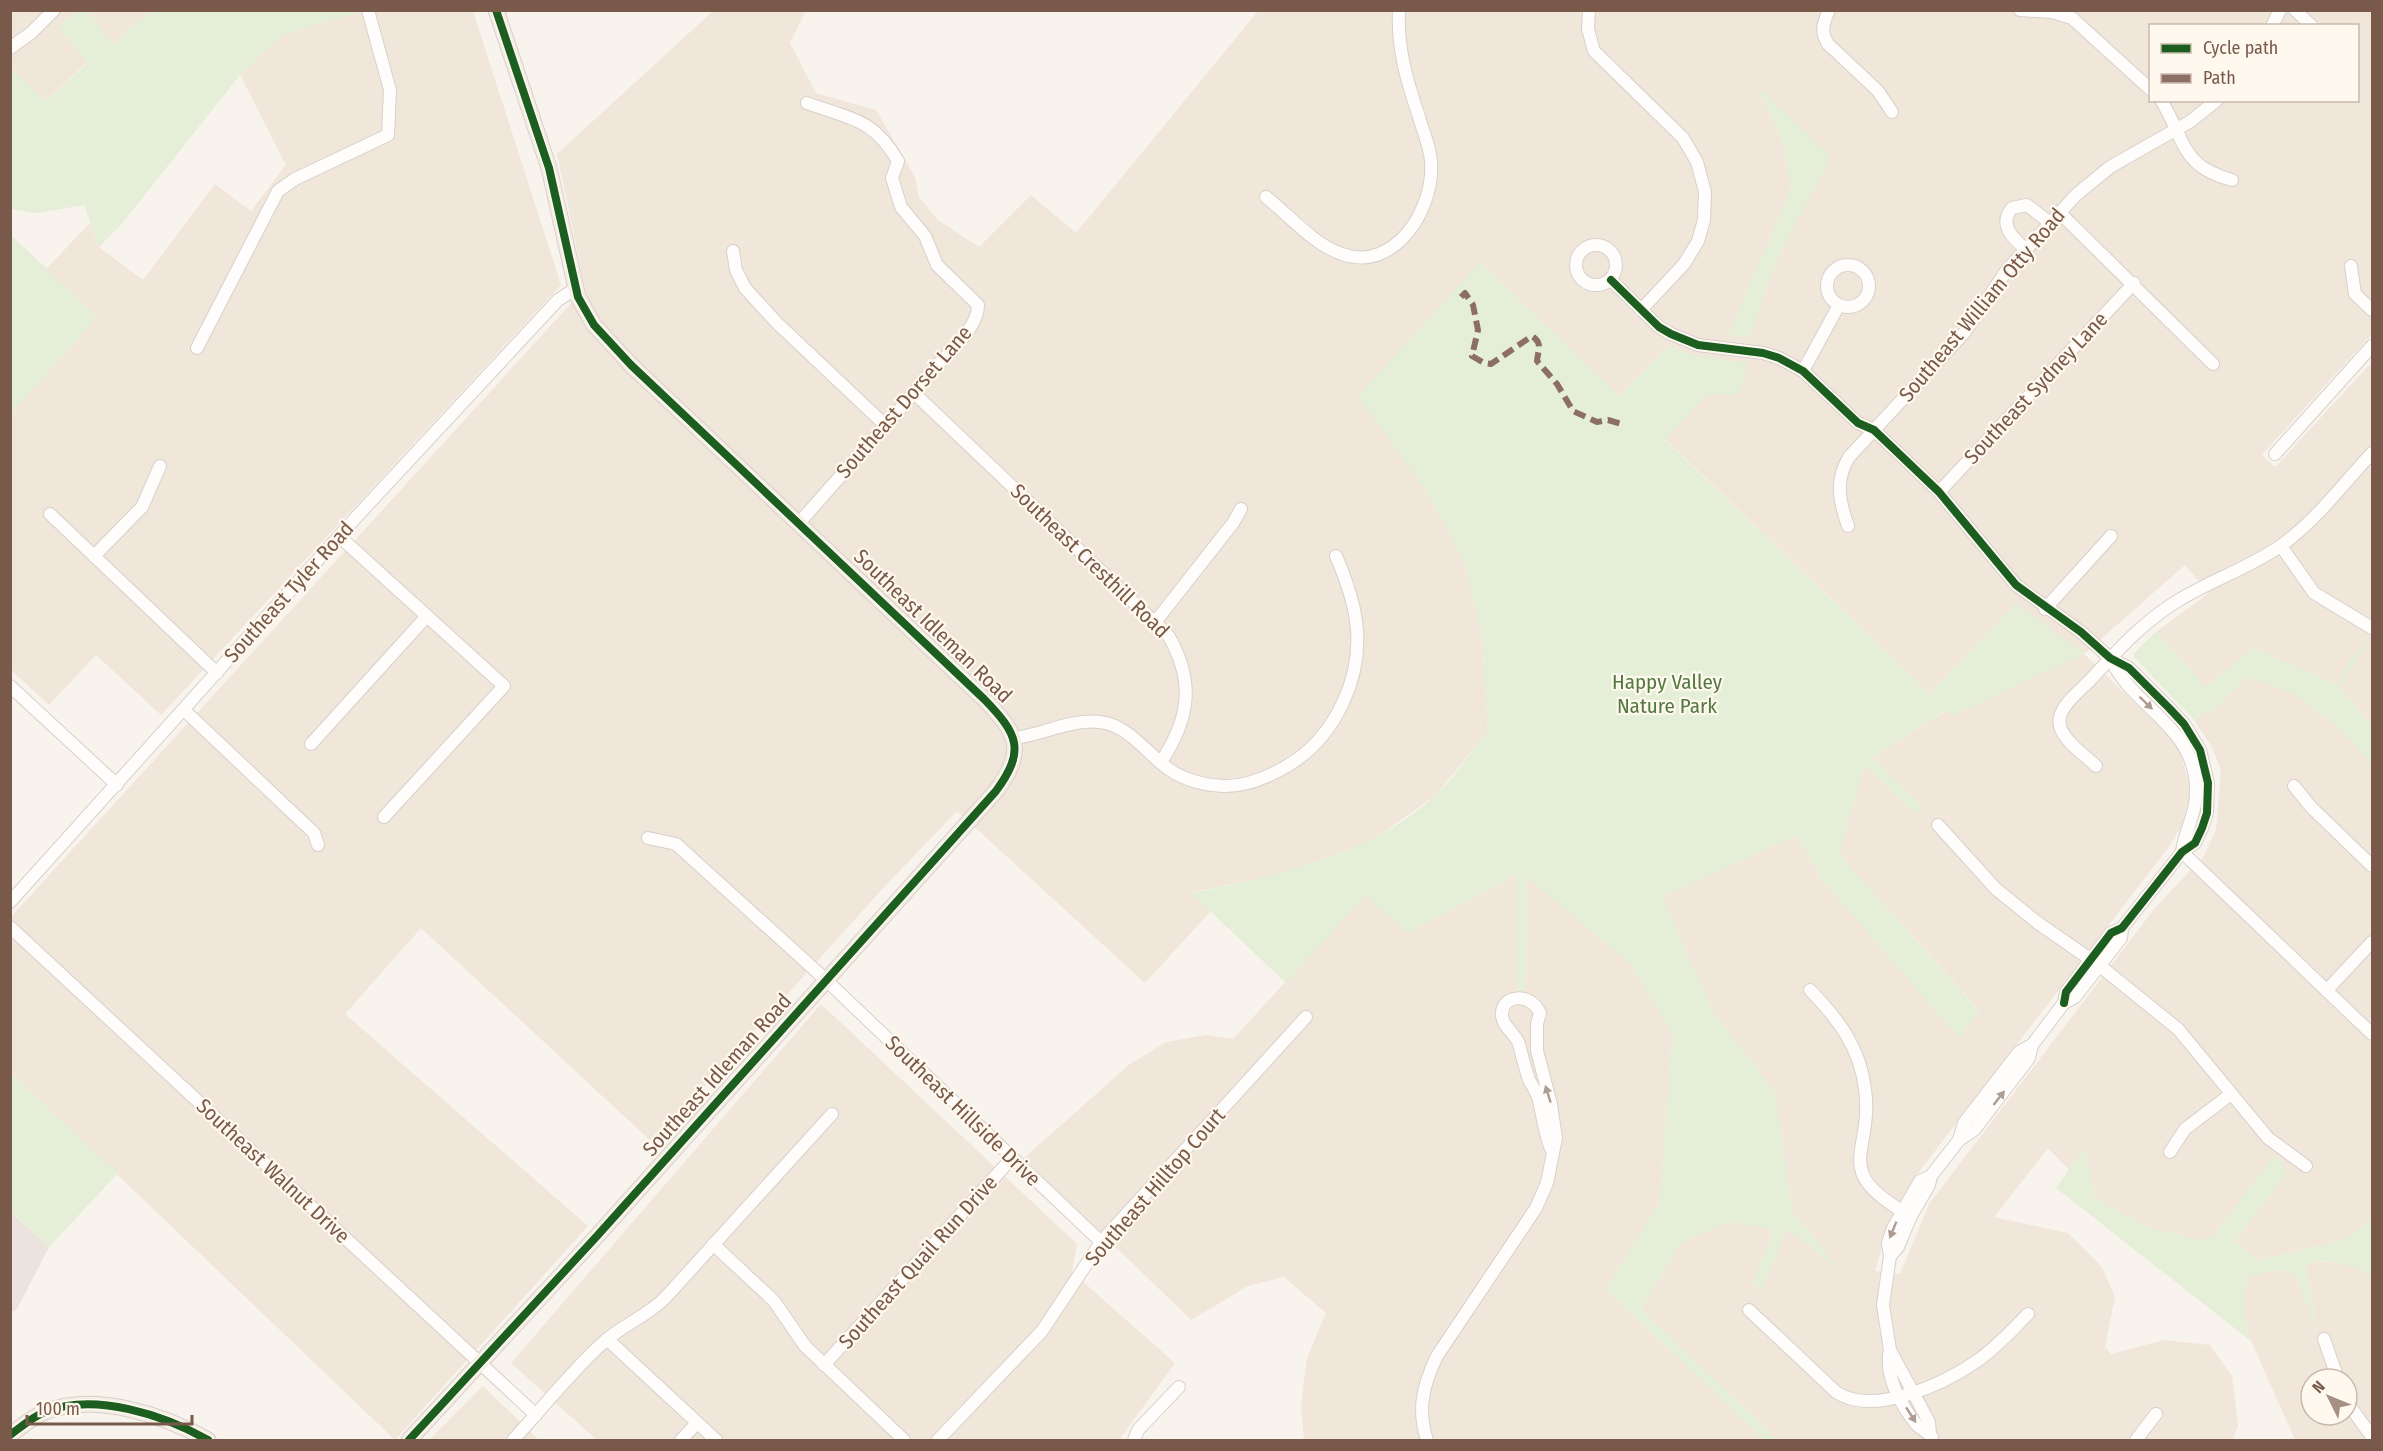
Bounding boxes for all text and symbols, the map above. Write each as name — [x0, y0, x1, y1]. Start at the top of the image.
legend — [2149, 24, 2359, 102]
text: Cycle path — [2203, 37, 2278, 59]
text: Path — [2203, 67, 2236, 89]
street label: Southeast William Otty Road — [1893, 203, 2071, 407]
street label: Southeast Sydney Lane — [1959, 306, 2113, 470]
street label: Southeast Dorset Lane — [831, 320, 977, 484]
street label: Southeast Cresthill Road — [1005, 478, 1175, 644]
street label: Southeast Tyler Road — [219, 516, 359, 668]
street label: Southeast Idleman Road — [848, 544, 1018, 708]
park label: Happy Valley Nature Park — [1612, 669, 1723, 719]
one-way arrow — [2139, 696, 2153, 710]
street label: Southeast Idleman Road — [637, 988, 797, 1162]
street label: Southeast Hillside Drive — [880, 1030, 1046, 1192]
one-way arrow — [1543, 1085, 1552, 1103]
one-way arrow — [1992, 1090, 2005, 1106]
street label: Southeast Walnut Drive — [191, 1093, 355, 1249]
street label: Southeast Hilltop Court — [1079, 1103, 1231, 1271]
street label: Southeast Quail Run Drive — [833, 1170, 1003, 1354]
one-way arrow — [1888, 1221, 1897, 1239]
north arrow — [2299, 1367, 2359, 1427]
text: N — [2308, 1377, 2329, 1397]
scale bar — [27, 1388, 192, 1426]
text: 100 m — [36, 1398, 80, 1420]
one-way arrow — [1905, 1407, 1916, 1423]

